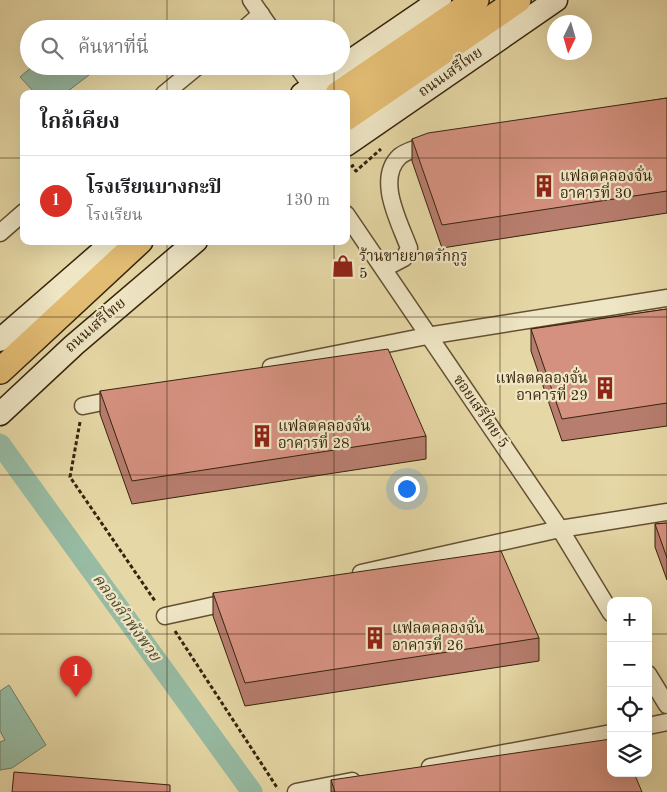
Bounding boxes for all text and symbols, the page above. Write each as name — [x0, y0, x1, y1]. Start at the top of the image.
north arrow — [547, 15, 592, 60]
search box — [20, 20, 350, 75]
icon: search — [38, 34, 66, 62]
text: ค้นหาที่นี่ — [78, 39, 149, 58]
street label: ถนนเสรีไทย — [413, 41, 486, 101]
text: ใกล้เคียง — [40, 112, 120, 133]
place label: แฟลตคลองจั่น อาคารที่ 30 — [560, 165, 652, 202]
building icon: แฟลตคลองจั่น อาคารที่ 30 — [531, 173, 557, 199]
text: โรงเรียนบางกะปิ — [87, 179, 222, 198]
text: 1 — [51, 193, 61, 209]
text: 130 m — [285, 193, 330, 209]
text: โรงเรียน — [87, 208, 143, 224]
place label: ร้านขายยาดรักกูรู 5 — [359, 247, 468, 282]
shop icon: ร้านขายยาดรักกูรู 5 — [330, 253, 356, 279]
street label: ถนนเสรีไทย — [60, 292, 129, 356]
place label: แฟลตคลองจั่น อาคารที่ 29 — [496, 367, 588, 404]
street label: ซอยเสรีไทย 5 — [449, 370, 515, 451]
building icon: แฟลตคลองจั่น อาคารที่ 29 — [592, 375, 618, 401]
place label: แฟลตคลองจั่น อาคารที่ 28 — [278, 415, 370, 452]
building icon: แฟลตคลองจั่น อาคารที่ 28 — [249, 423, 275, 449]
your location — [394, 476, 420, 502]
water label: คลองลำพังพวย — [89, 570, 165, 666]
map controls — [607, 597, 652, 777]
button: + — [607, 597, 652, 642]
place label: แฟลตคลองจั่น อาคารที่ 26 — [392, 617, 484, 654]
building icon: แฟลตคลองจั่น อาคารที่ 26 — [362, 625, 388, 651]
button: − — [607, 642, 652, 687]
pin: 1 — [60, 656, 92, 697]
button: locate — [607, 687, 652, 732]
button: layers — [607, 732, 652, 777]

